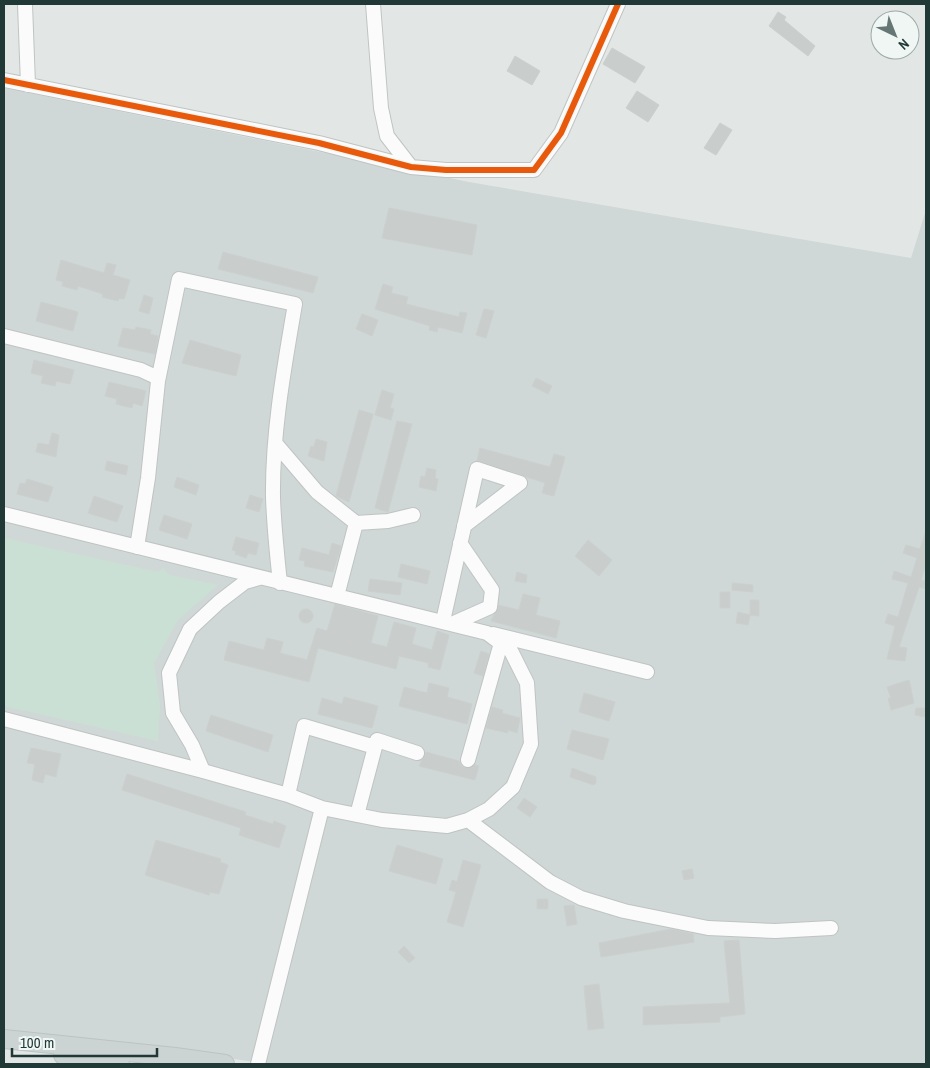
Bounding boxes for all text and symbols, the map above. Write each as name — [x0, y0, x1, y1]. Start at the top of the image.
north arrow — [870, 10, 920, 60]
text: N — [895, 35, 913, 54]
scale bar — [12, 1026, 158, 1058]
text: 100 m — [20, 1032, 54, 1053]

